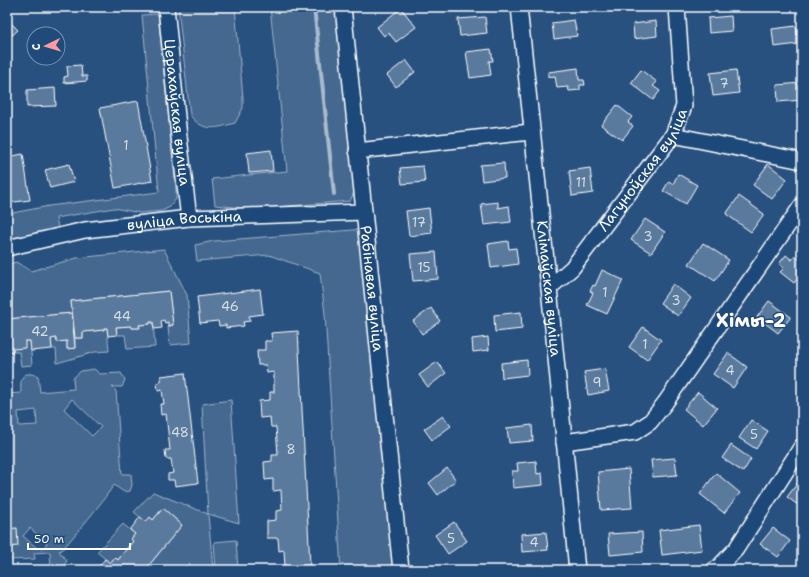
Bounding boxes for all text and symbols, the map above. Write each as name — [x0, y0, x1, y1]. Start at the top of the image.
north arrow — [26, 26, 66, 66]
street label: Церахаўская вуліца — [159, 38, 195, 188]
text: С — [29, 43, 44, 51]
house number: 7 — [719, 75, 729, 92]
street label: Лагуноўская вуліца — [593, 105, 692, 235]
house number: 1 — [123, 137, 129, 154]
house number: 11 — [576, 174, 586, 191]
street label: вуліца Воськіна — [126, 206, 243, 235]
house number: 17 — [412, 214, 426, 231]
street label: Клімаўская вуліца — [532, 219, 566, 358]
street label: Рабінавая вуліца — [356, 224, 389, 353]
house number: 3 — [643, 228, 653, 245]
house number: 15 — [417, 259, 431, 276]
house number: 1 — [602, 284, 608, 301]
house number: 3 — [671, 292, 681, 309]
house number: 46 — [221, 298, 239, 315]
house number: 44 — [113, 308, 131, 325]
district label: Хімы-2 — [716, 308, 786, 333]
house number: 42 — [31, 323, 49, 340]
house number: 1 — [642, 336, 648, 353]
house number: 4 — [725, 362, 735, 379]
house number: 9 — [592, 374, 602, 391]
house number: 48 — [171, 424, 189, 441]
house number: 5 — [750, 426, 758, 443]
house number: 8 — [286, 441, 296, 458]
scale bar — [28, 525, 130, 551]
house number: 5 — [447, 530, 455, 547]
text: 50 m — [34, 531, 64, 547]
house number: 4 — [529, 534, 539, 551]

